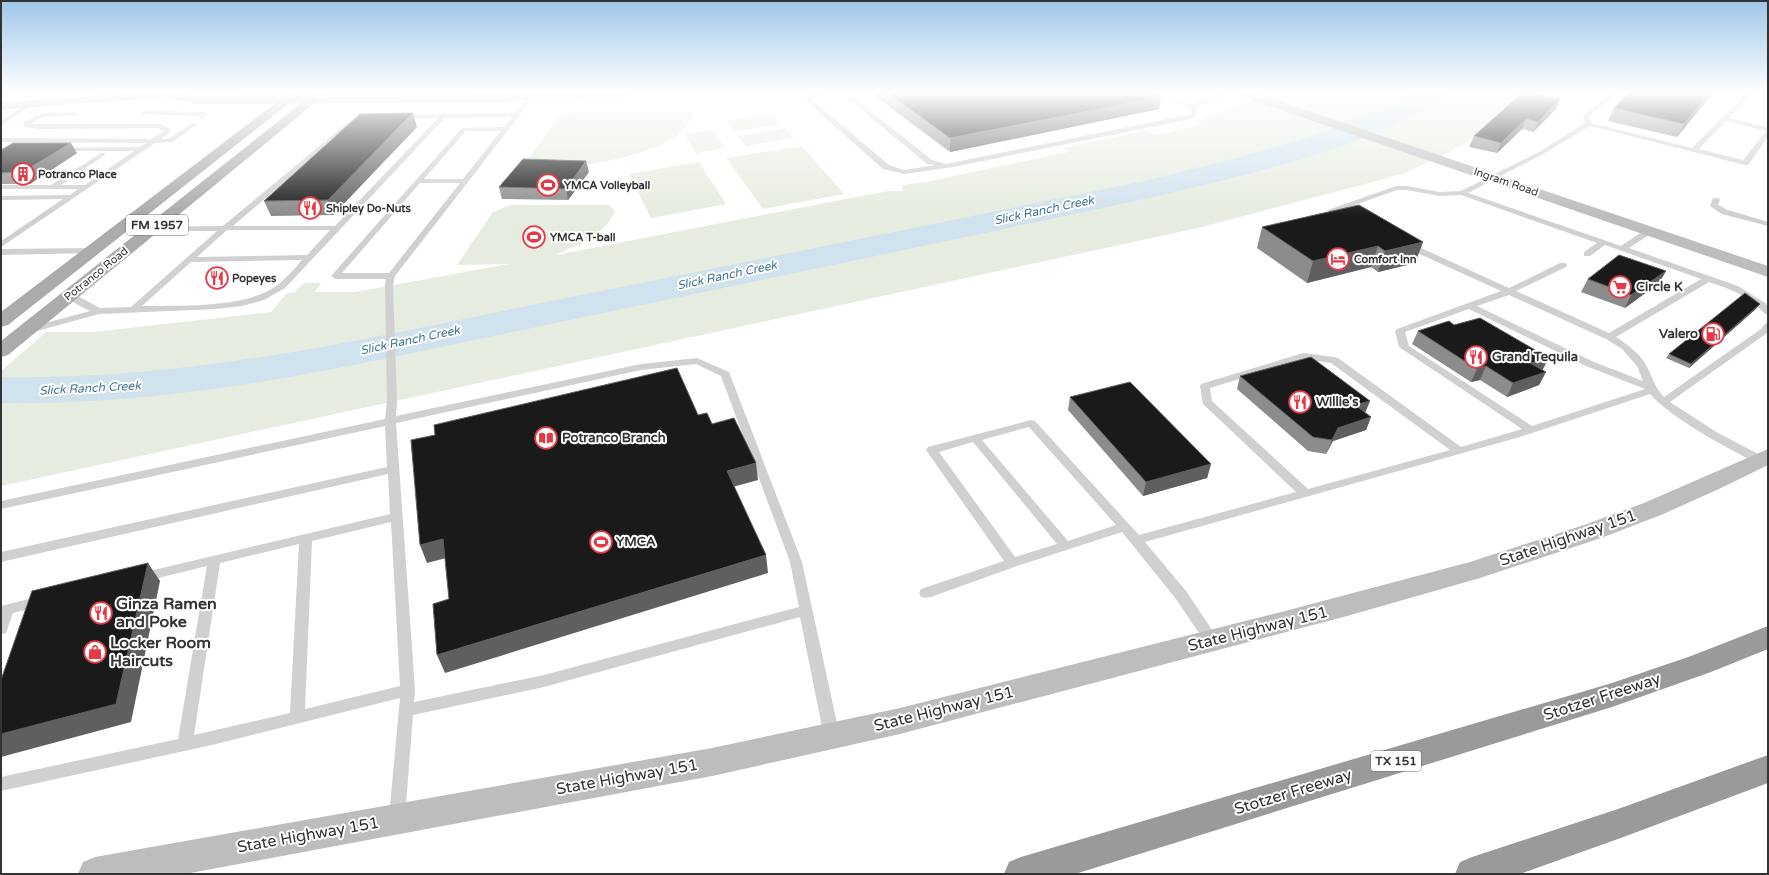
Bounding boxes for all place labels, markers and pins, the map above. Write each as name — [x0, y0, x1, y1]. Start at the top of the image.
building icon: Potranco Place — [10, 161, 36, 187]
place label: Potranco Place — [38, 168, 118, 181]
sports icon: YMCA Volleyball — [535, 172, 561, 198]
place label: YMCA Volleyball — [564, 179, 651, 193]
restaurant icon: Shipley Do-Nuts — [297, 195, 323, 221]
place label: Shipley Do-Nuts — [326, 202, 412, 216]
sports icon: YMCA T-ball — [521, 224, 547, 250]
place label: YMCA T-ball — [550, 231, 616, 244]
hotel icon: Comfort Inn — [1325, 246, 1351, 272]
place label: Comfort Inn — [1354, 253, 1417, 266]
restaurant icon: Popeyes — [204, 265, 230, 291]
place label: Popeyes — [232, 272, 277, 286]
supermarket icon: Circle K — [1607, 274, 1633, 300]
place label: Circle K — [1636, 279, 1683, 295]
fuel station icon: Valero — [1700, 321, 1726, 347]
place label: Valero — [1659, 326, 1698, 342]
restaurant icon: Grand Tequila — [1463, 344, 1489, 370]
place label: Grand Tequila — [1492, 349, 1578, 365]
restaurant icon: Willie's — [1287, 389, 1313, 415]
place label: Willie's — [1316, 394, 1358, 410]
library icon: Potranco Branch — [533, 425, 559, 451]
place label: Potranco Branch — [562, 430, 666, 446]
sports icon: YMCA — [588, 529, 614, 555]
place label: YMCA — [616, 534, 656, 550]
place label: Ginza Ramen and Poke — [116, 594, 217, 632]
restaurant icon: Ginza Ramen and Poke — [88, 600, 114, 626]
place label: Locker Room Haircuts — [110, 633, 211, 671]
shop icon: Locker Room Haircuts — [82, 639, 108, 665]

